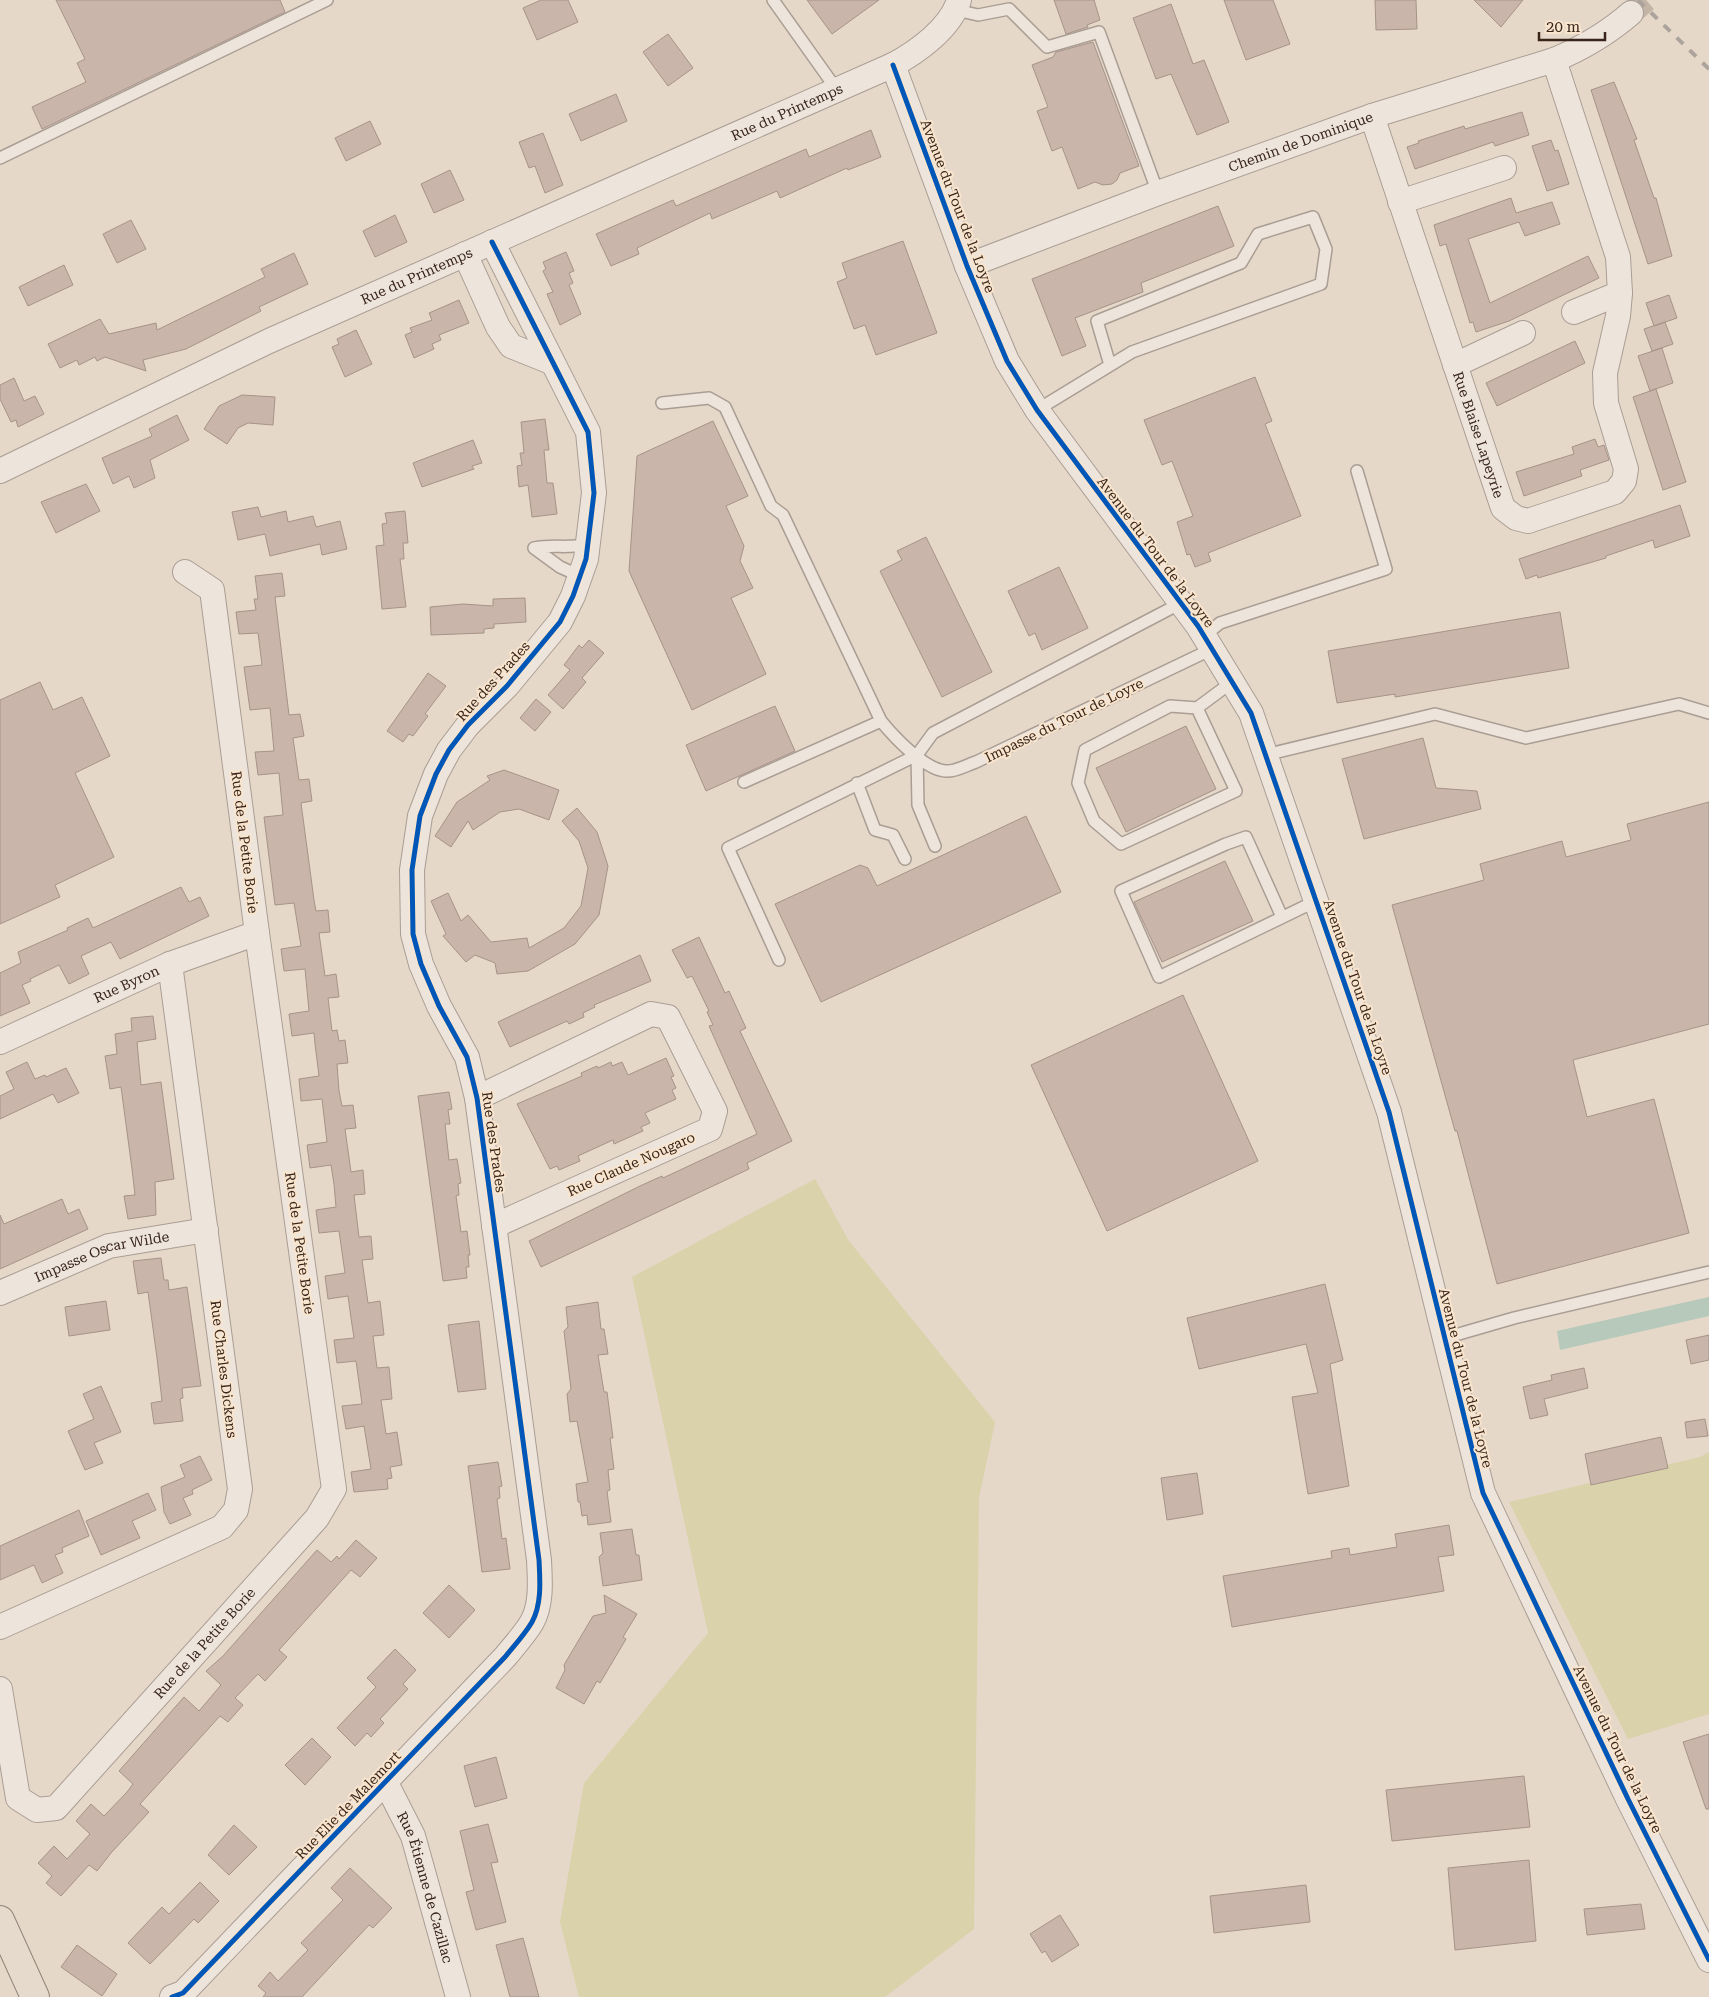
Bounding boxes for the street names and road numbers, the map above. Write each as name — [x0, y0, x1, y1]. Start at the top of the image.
street label: Rue du Printemps — [729, 80, 845, 144]
street label: Chemin de Dominique — [1226, 108, 1375, 175]
street label: Avenue du Tour de la Loyre — [917, 117, 999, 295]
street label: Rue du Printemps — [358, 244, 475, 307]
street label: Rue Blaise Lapeyrie — [1450, 369, 1507, 500]
street label: Avenue du Tour de la Loyre — [1094, 474, 1218, 631]
street label: Rue des Prades — [453, 638, 533, 724]
street label: Impasse du Tour de Loyre — [982, 674, 1146, 765]
street label: Rue de la Petite Borie — [228, 770, 262, 914]
street label: Avenue du Tour de la Loyre — [1320, 897, 1396, 1077]
street label: Rue Byron — [91, 962, 162, 1006]
street label: Rue des Prades — [479, 1091, 509, 1194]
street label: Rue Claude Nougaro — [565, 1129, 697, 1199]
street label: Rue de la Petite Borie — [282, 1171, 318, 1315]
street label: Impasse Oscar Wilde — [32, 1228, 171, 1285]
street label: Avenue du Tour de la Loyre — [1436, 1287, 1496, 1470]
street label: Rue Charles Dickens — [208, 1299, 240, 1439]
street label: Rue de la Petite Borie — [151, 1584, 259, 1702]
street label: Avenue du Tour de la Loyre — [1570, 1663, 1666, 1836]
street label: Rue Elie de Malemort — [292, 1748, 404, 1862]
street label: Rue Étienne de Cazillac — [394, 1809, 456, 1965]

